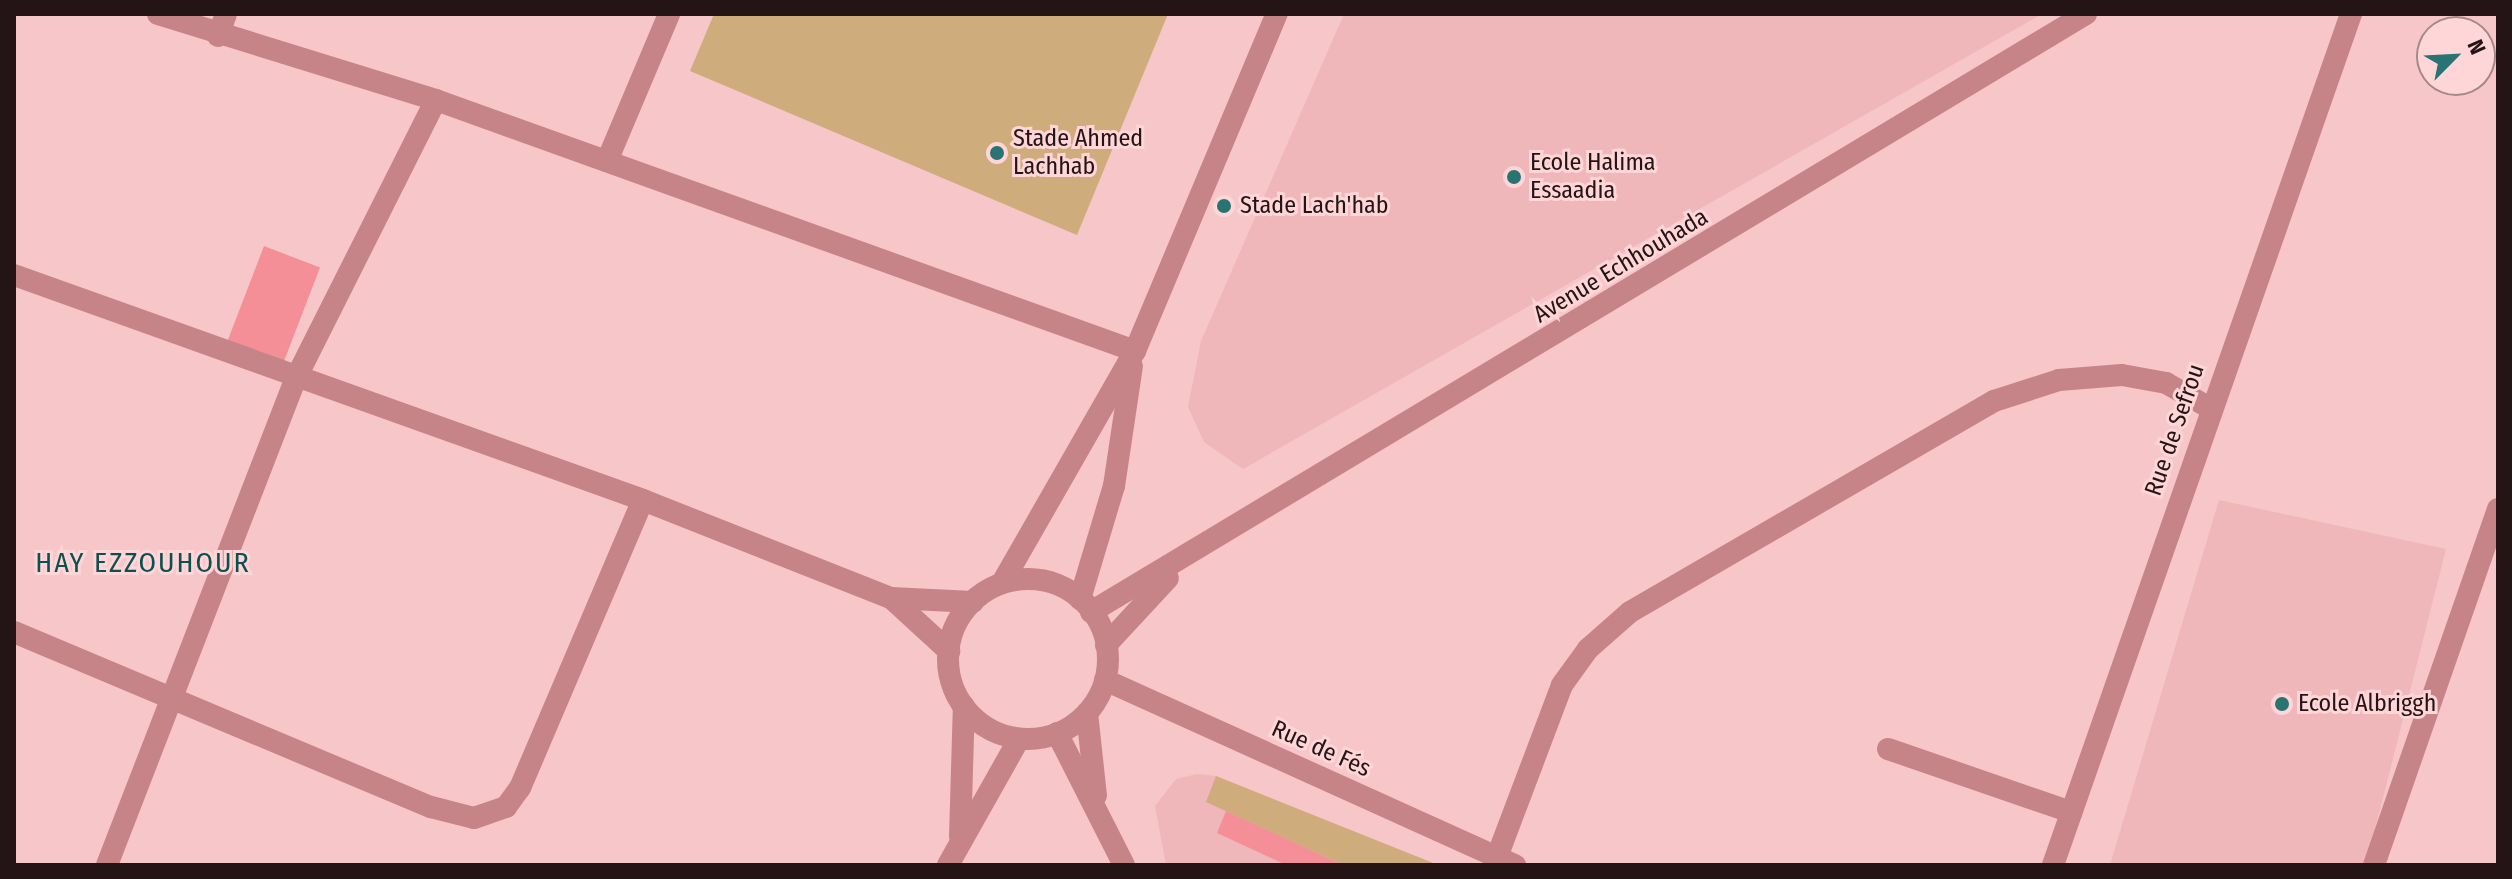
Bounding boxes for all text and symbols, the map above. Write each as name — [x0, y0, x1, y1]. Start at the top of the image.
north arrow — [2416, 16, 2496, 96]
text: N — [2462, 35, 2492, 58]
place label: Stade Ahmed Lachhab — [1013, 125, 1143, 181]
marker: Stade Ahmed Lachhab — [988, 144, 1006, 162]
place label: Ecole Halima Essaadia — [1530, 149, 1656, 205]
marker: Ecole Halima Essaadia — [1505, 168, 1523, 186]
place label: Stade Lach'hab — [1240, 192, 1389, 220]
marker: Stade Lach'hab — [1215, 197, 1233, 215]
street label: Avenue Echhouhada — [1529, 203, 1713, 329]
street label: Rue de Sefrou — [2139, 360, 2211, 500]
district label: HAY EZZOUHOUR — [35, 546, 251, 580]
place label: Ecole Albriggh — [2298, 690, 2436, 718]
marker: Ecole Albriggh — [2273, 695, 2291, 713]
street label: Rue de Fés — [1267, 714, 1375, 784]

